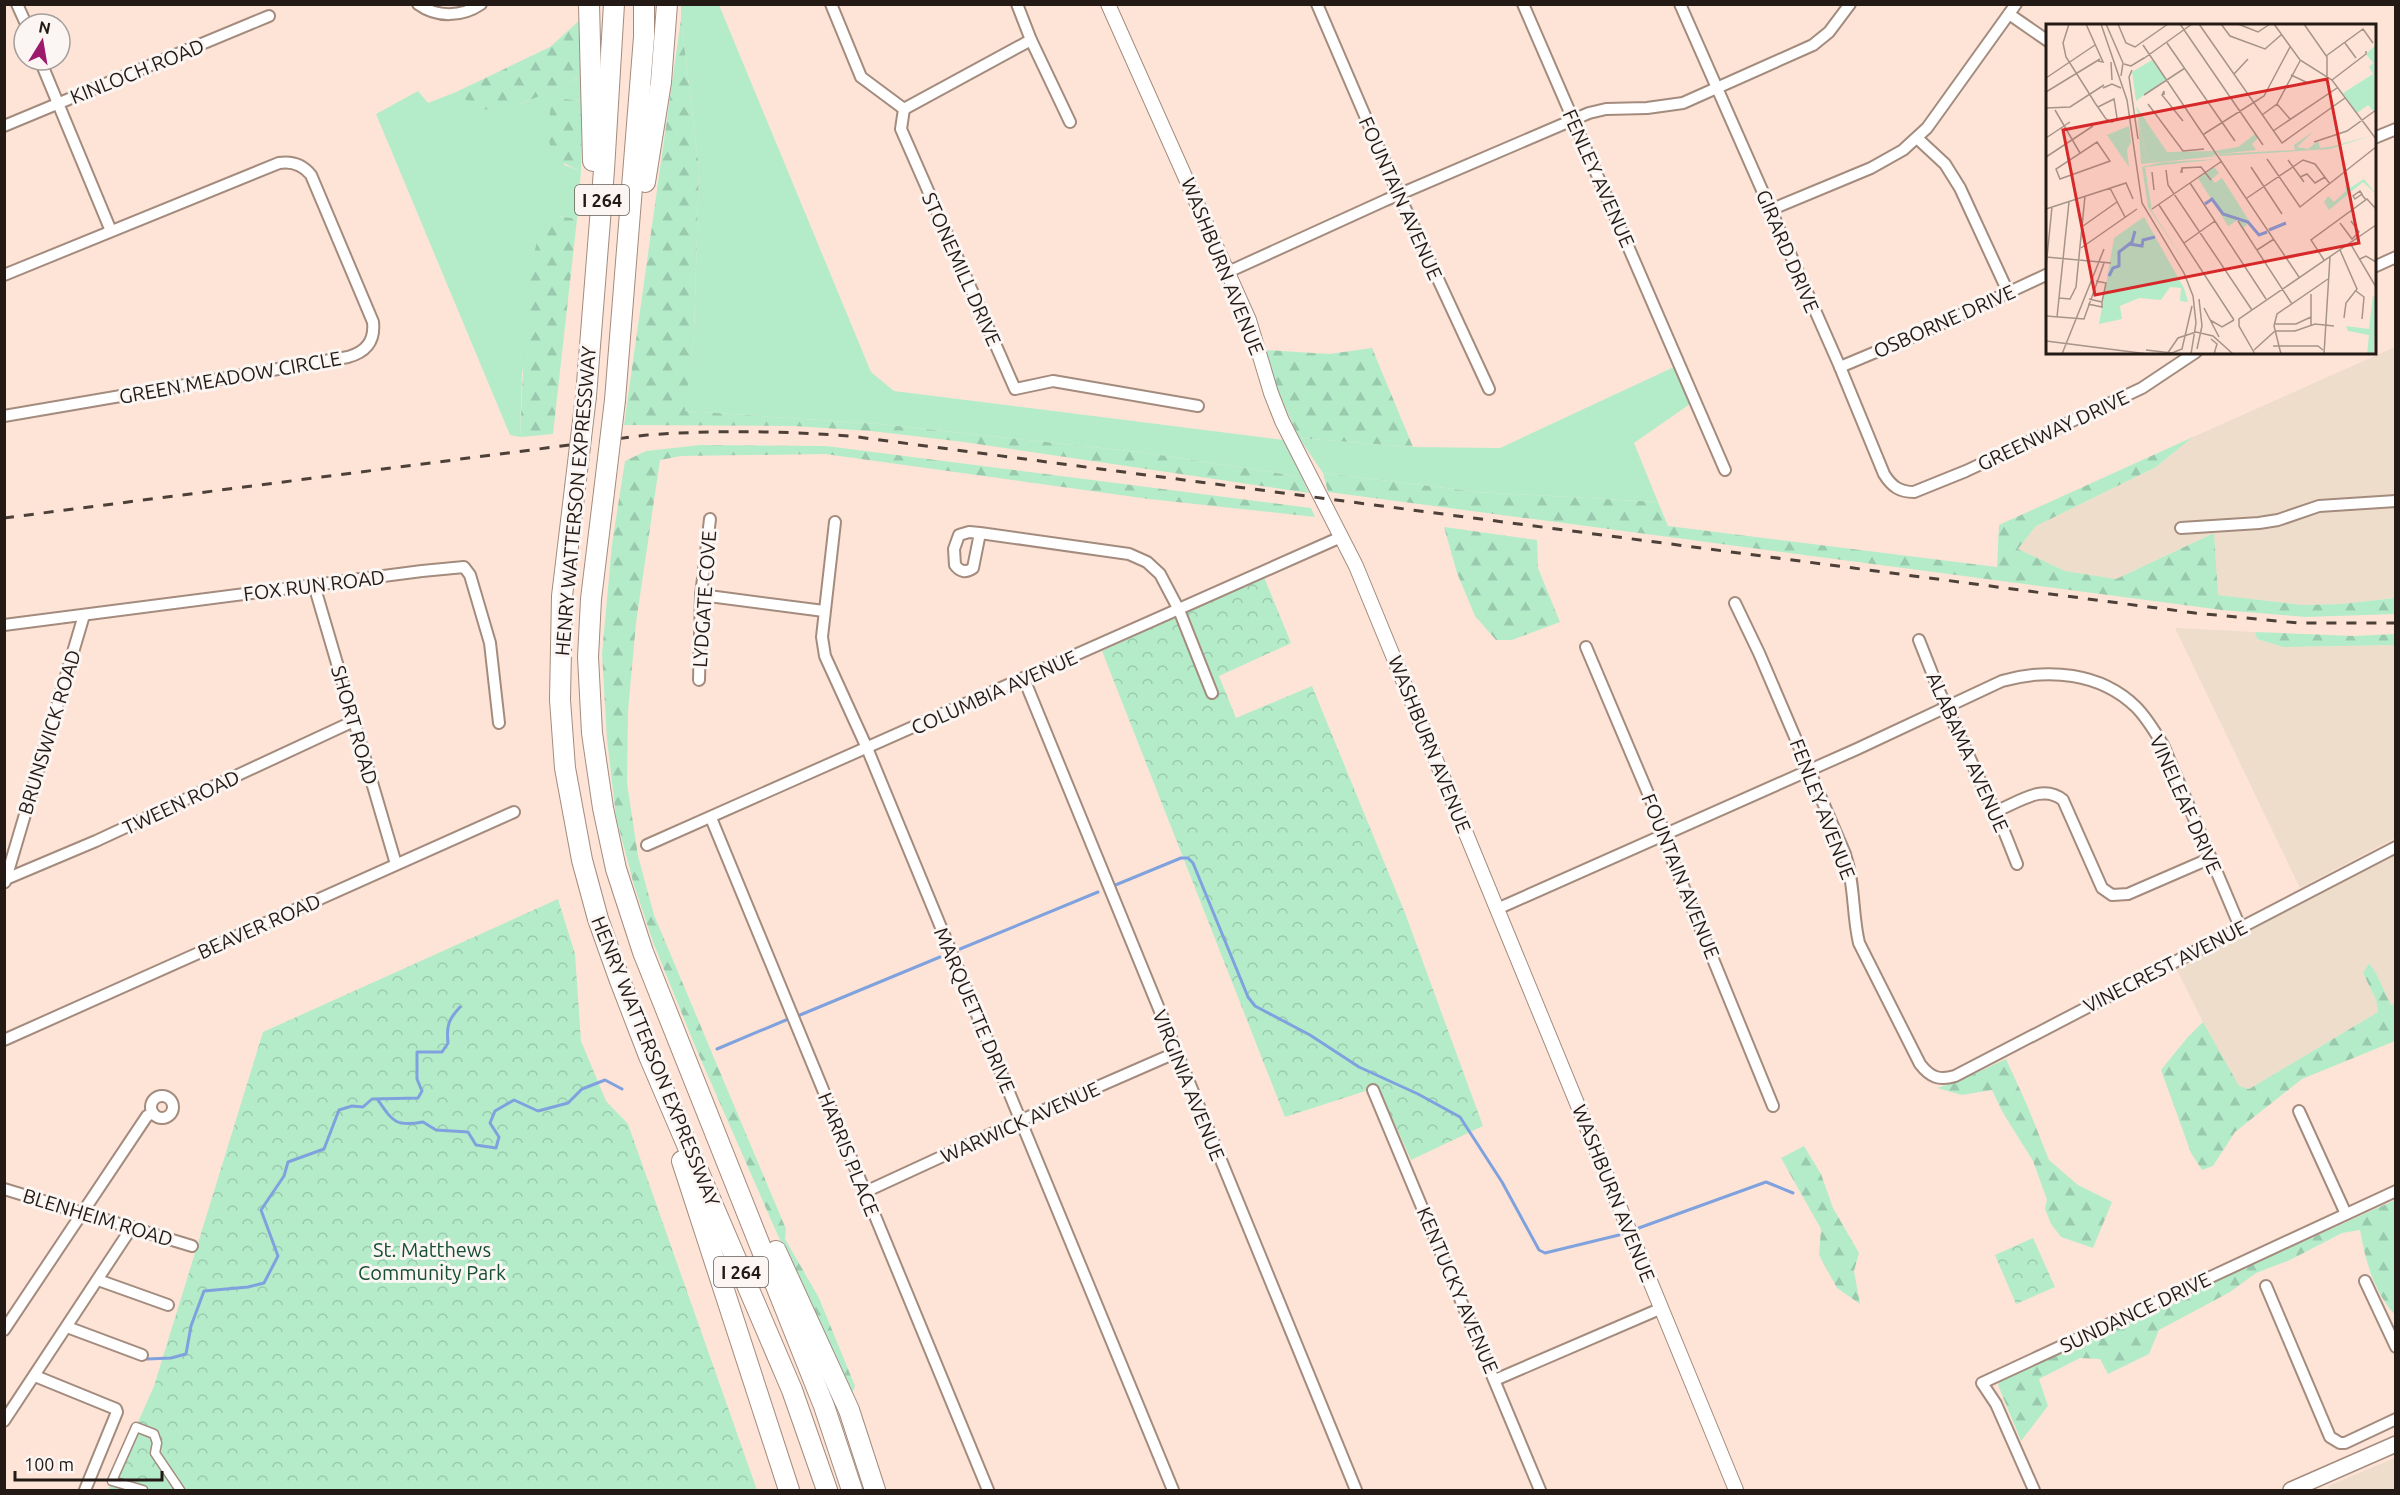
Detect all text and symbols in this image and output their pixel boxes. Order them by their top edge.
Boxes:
north arrow [12,12,72,72]
text: N [37,17,52,37]
inset map [2046,24,2376,354]
street label: KINLOCH ROAD [67,34,207,108]
street label: FENLEY AVENUE [1558,105,1640,251]
street label: FOUNTAIN AVENUE [1355,113,1447,283]
street label: WASHBURN AVENUE [1177,174,1269,358]
road number: I 264 [575,185,629,215]
street label: GIRARD DRIVE [1752,186,1824,316]
street label: STONEMILL DRIVE [918,189,1006,349]
street label: OSBORNE DRIVE [1870,279,2018,363]
street label: HENRY WATTERSON EXPRESSWAY [550,345,600,657]
street label: GREEN MEADOW CIRCLE [117,346,343,408]
street label: GREENWAY DRIVE [1974,385,2132,475]
street label: LYDGATE COVE [688,530,720,668]
street label: FOX RUN ROAD [242,565,386,605]
street label: COLUMBIA AVENUE [908,645,1080,739]
street label: BRUNSWICK ROAD [13,647,85,817]
street label: WASHBURN AVENUE [1384,652,1476,836]
street label: SHORT ROAD [327,663,383,787]
street label: ALABAMA AVENUE [1922,669,2014,835]
street label: VINELEAF DRIVE [2145,731,2227,877]
street label: FENLEY AVENUE [1786,735,1860,883]
street label: TWEEN ROAD [119,765,243,839]
street label: FOUNTAIN AVENUE [1637,790,1725,962]
street label: BEAVER ROAD [194,889,324,963]
street label: HENRY WATTERSON EXPRESSWAY [587,913,725,1210]
street label: VINECREST AVENUE [2080,915,2250,1017]
street label: MARQUETTE DRIVE [930,924,1020,1096]
street label: VIRGINIA AVENUE [1148,1006,1230,1164]
street label: WARWICK AVENUE [937,1077,1103,1167]
street label: HARRIS PLACE [814,1089,884,1219]
street label: WASHBURN AVENUE [1568,1101,1660,1285]
street label: BLENHEIM ROAD [20,1183,176,1251]
street label: KENTUCKY AVENUE [1413,1203,1503,1377]
park label: St. Matthews Community Park [358,1238,506,1284]
road number: I 264 [714,1257,768,1287]
street label: SUNDANCE DRIVE [2056,1267,2214,1357]
scale bar [15,1444,162,1482]
text: 100 m [24,1454,74,1474]

